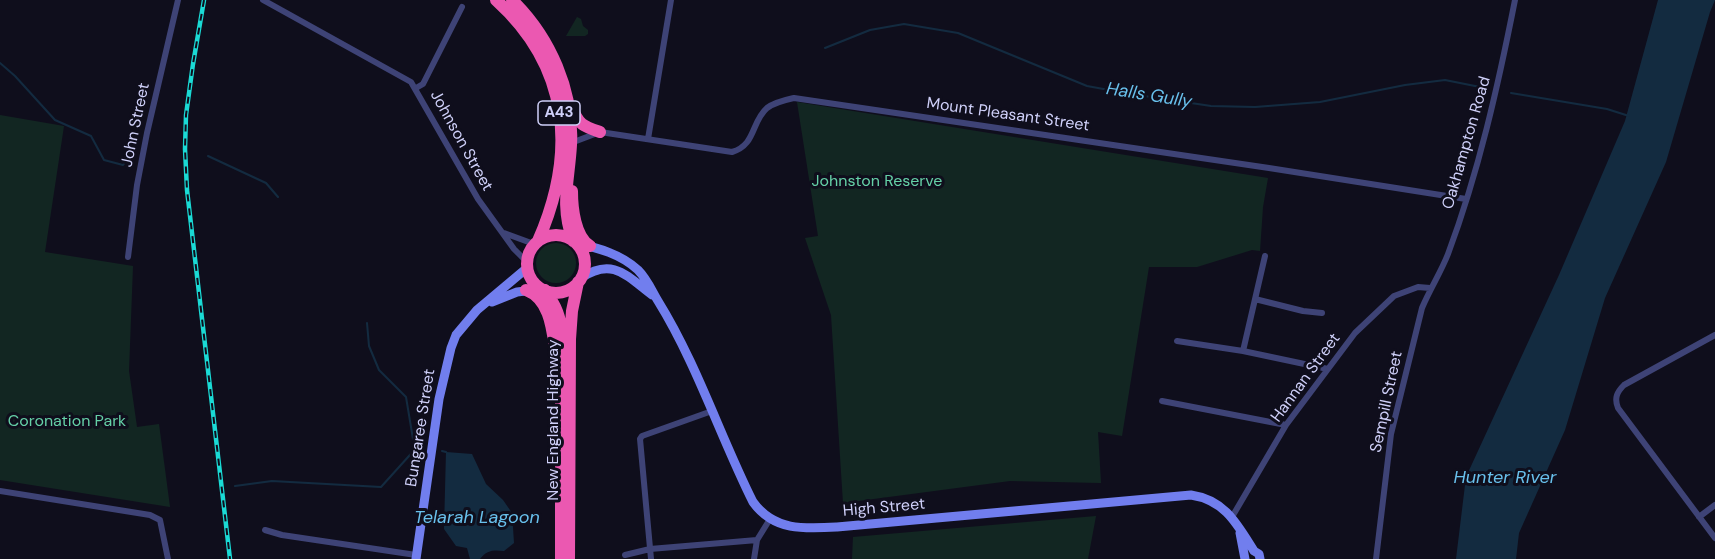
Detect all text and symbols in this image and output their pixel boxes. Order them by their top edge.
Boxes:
street label: Oakhampton Road [1439,74,1495,212]
water label: Halls Gully [1105,79,1193,113]
street label: John Street [118,81,154,169]
street label: Johnson Street [425,87,497,195]
street label: Mount Pleasant Street [925,94,1091,136]
road number: A43 [538,101,580,125]
park label: Johnston Reserve [812,172,942,192]
street label: Hannan Street [1267,330,1345,426]
street label: New England Highway [544,339,564,501]
street label: Sempill Street [1367,350,1407,454]
street label: Bungaree Street [402,368,440,488]
park label: Coronation Park [8,412,126,432]
water label: Hunter River [1453,467,1557,489]
street label: High Street [842,495,926,521]
water label: Telarah Lagoon [414,507,540,529]

